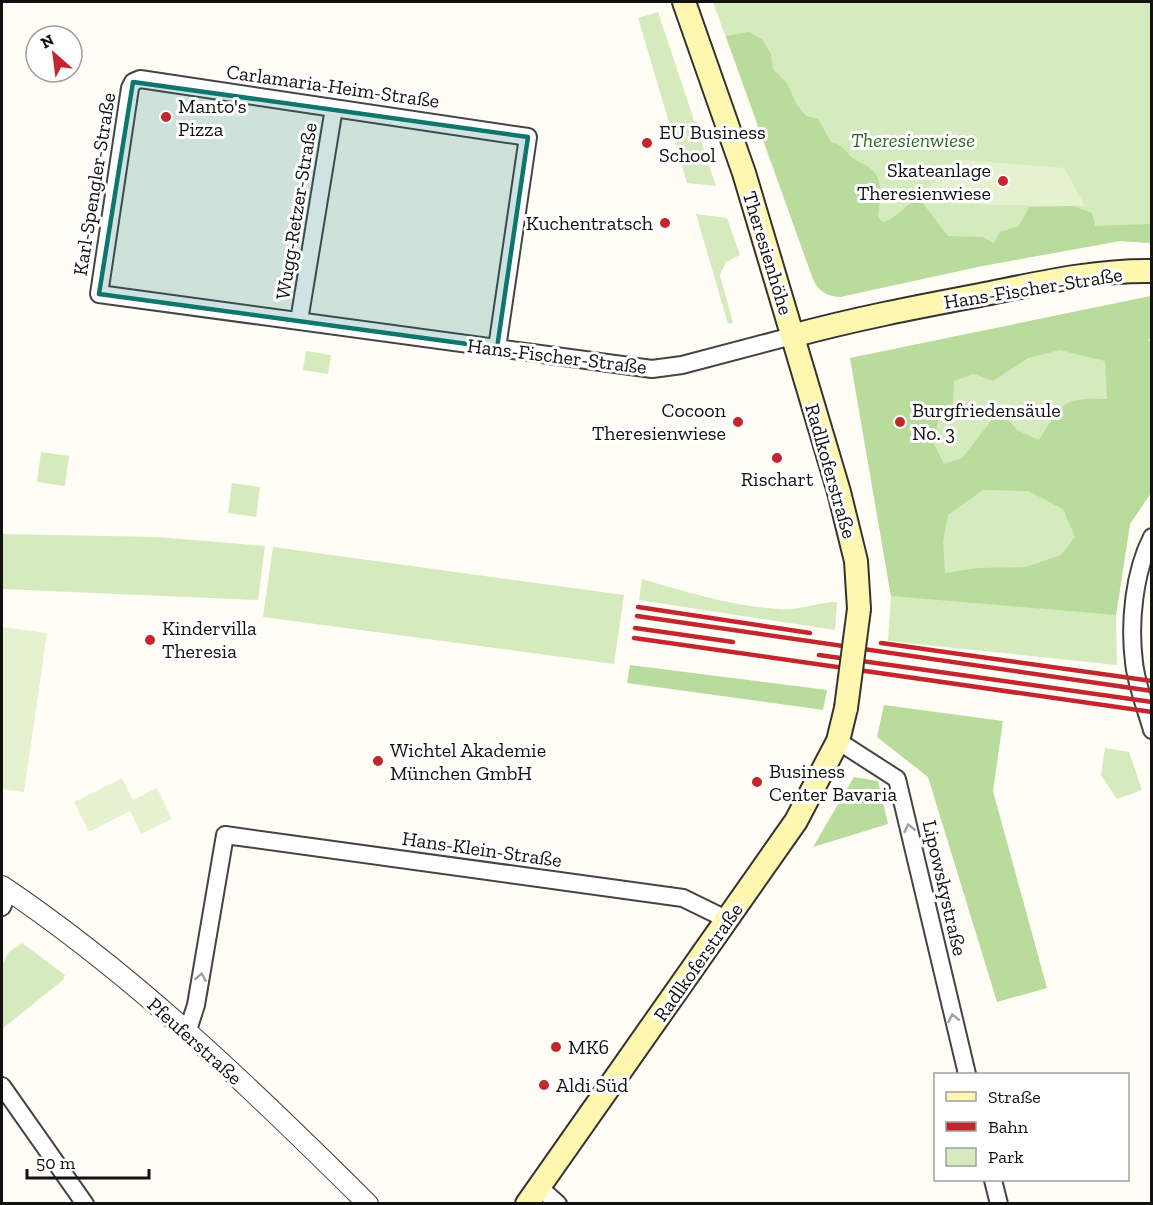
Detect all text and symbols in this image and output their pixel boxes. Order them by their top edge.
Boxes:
north arrow [24,24,84,84]
text: N [37,30,57,52]
street label: Carlamaria-Heim-Straße [225,59,441,113]
street label: Karl-Spengler-Straße [68,91,120,277]
place label: Manto's Pizza [178,94,247,141]
marker: Manto's Pizza [159,110,173,124]
place label: EU Business School [659,120,766,167]
street label: Wugg-Retzer-Straße [270,121,322,301]
park label: Theresienwiese [851,128,975,152]
marker: EU Business School [640,136,654,150]
place label: Skateanlage Theresienwiese [857,158,991,205]
marker: Skateanlage Theresienwiese [996,174,1010,188]
street label: Theresienhöhe [738,188,798,318]
place label: Kuchentratsch [526,211,654,235]
marker: Kuchentratsch [658,216,672,230]
street label: Hans-Fischer-Straße [942,262,1124,314]
street label: Hans-Fischer-Straße [466,333,648,379]
place label: Cocoon Theresienwiese [592,398,727,445]
place label: Burgfriedensäule No. 3 [912,398,1061,445]
street label: Radlkoferstraße [800,401,862,541]
marker: Cocoon Theresienwiese [731,415,745,429]
marker: Burgfriedensäule No. 3 [893,415,907,429]
marker: Rischart [770,451,784,465]
place label: Rischart [741,467,814,491]
place label: Kindervilla Theresia [162,616,257,663]
marker: Kindervilla Theresia [143,633,157,647]
place label: Wichtel Akademie München GmbH [390,738,546,785]
marker: Wichtel Akademie München GmbH [371,754,385,768]
place label: Business Center Bavaria [769,759,897,806]
marker: Business Center Bavaria [750,775,764,789]
street label: Lipowskystraße [918,818,972,958]
one-way arrow [903,823,916,833]
street label: Hans-Klein-Straße [401,826,563,872]
street label: Radlkoferstraße [648,898,748,1026]
one-way arrow [194,972,206,981]
street label: Pfeuferstraße [143,992,247,1090]
one-way arrow [948,1013,961,1023]
place label: MK6 [568,1035,609,1059]
marker: MK6 [549,1040,563,1054]
place label: Aldi Süd [556,1073,628,1097]
legend [934,1073,1129,1181]
marker: Aldi Süd [537,1078,551,1092]
text: Straße [988,1086,1041,1108]
text: Bahn [988,1116,1029,1138]
scale bar [27,1142,148,1180]
text: Park [988,1146,1024,1168]
text: 50 m [36,1152,76,1174]

